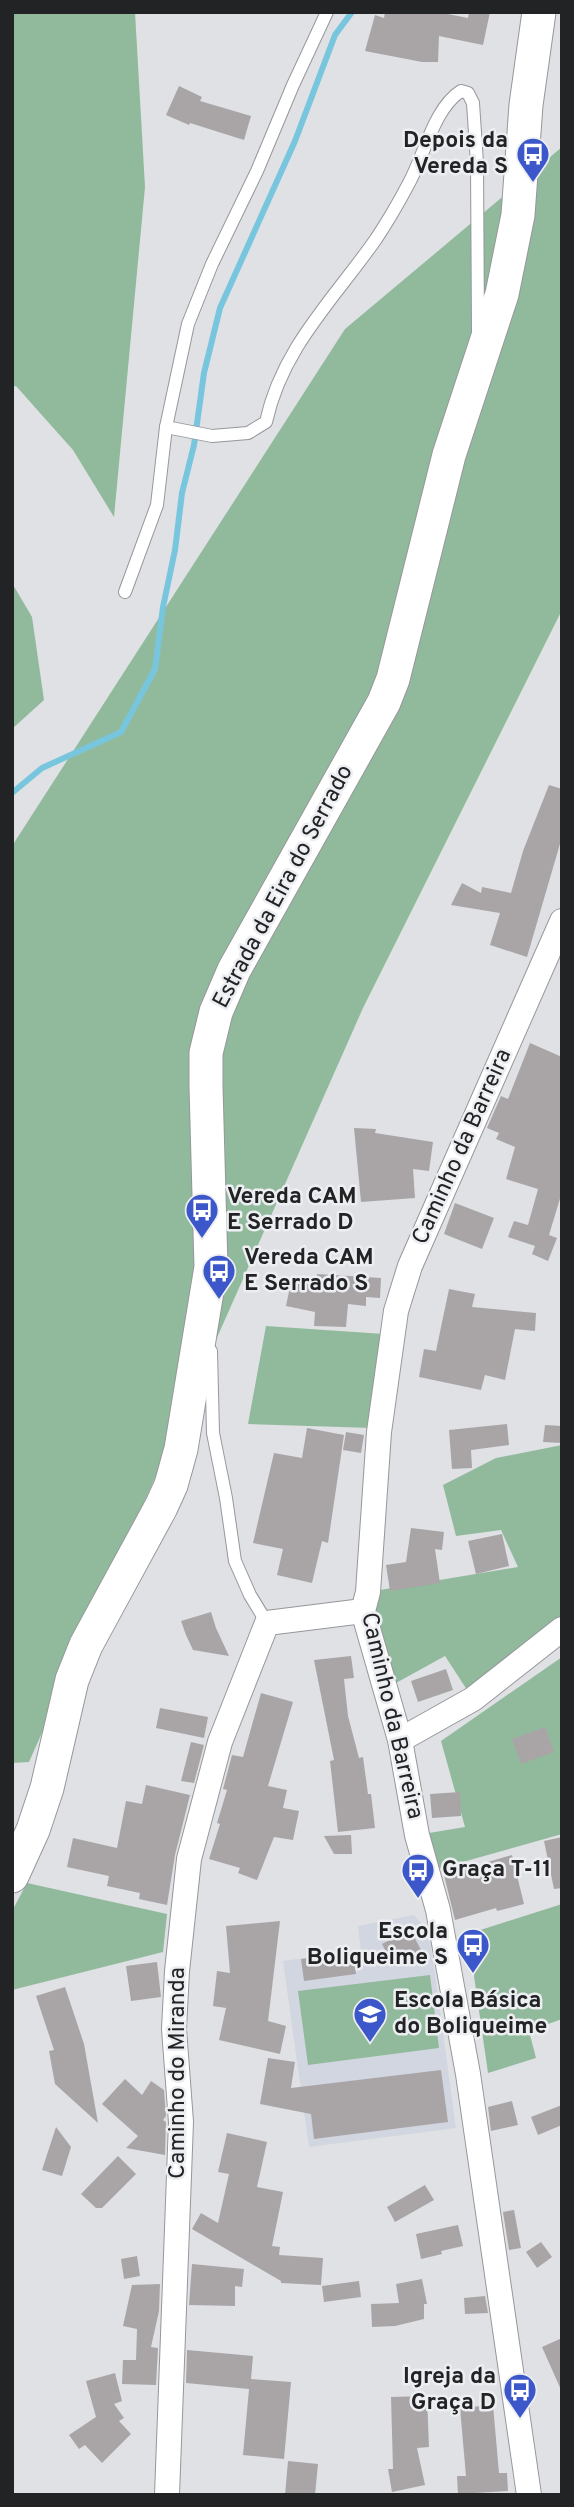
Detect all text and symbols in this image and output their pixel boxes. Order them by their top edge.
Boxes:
place label: Depois da Vereda S [403,127,508,182]
bus stop icon: Depois da Vereda S [514,135,552,184]
street label: Estrada da Eira do Serrado [207,760,361,1014]
street label: Caminho da Barreira [407,1045,519,1249]
place label: Vereda CAM E Serrado D [227,1183,357,1238]
bus stop icon: Vereda CAM E Serrado D [183,1191,221,1240]
place label: Vereda CAM E Serrado S [244,1244,374,1299]
bus stop icon: Vereda CAM E Serrado S [200,1252,238,1301]
street label: Caminho da Barreira [353,1610,429,1822]
bus stop icon: Graça T-11 [399,1851,437,1900]
place label: Graça T-11 [442,1856,551,1885]
place label: Escola Boliqueime S [307,1918,448,1973]
bus stop icon: Escola Boliqueime S [454,1926,492,1975]
street label: Caminho do Miranda [164,1967,193,2179]
place label: Escola Básica do Boliqueime [394,1987,547,2042]
school or university icon: Escola Básica do Boliqueime [351,1995,389,2044]
place label: Igreja da Graça D [403,2363,496,2418]
bus stop icon: Igreja da Graça D [501,2371,539,2420]

